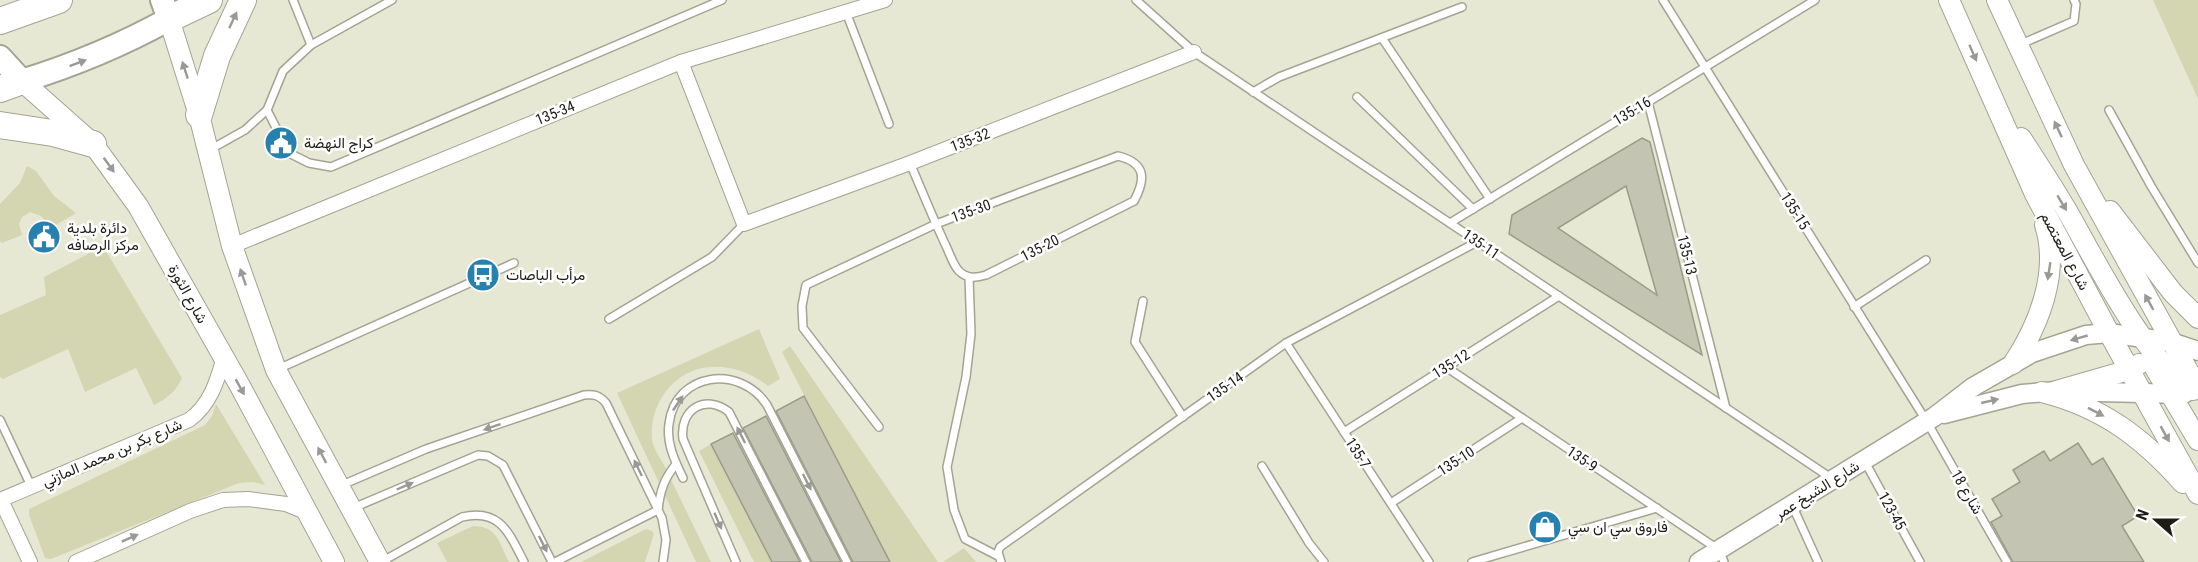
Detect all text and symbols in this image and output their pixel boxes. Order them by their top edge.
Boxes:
one-way arrow [228,12,237,29]
one-way arrow [1968,45,1978,63]
one-way arrow [69,58,87,68]
one-way arrow [180,60,189,78]
street label: 135-16 [1610,93,1654,129]
street label: 135-34 [533,97,577,129]
one-way arrow [2053,121,2062,138]
street label: 135-32 [948,124,992,156]
public building icon: كراج النهضة [263,125,299,161]
place label: كراج النهضة [304,134,374,154]
one-way arrow [102,158,114,173]
street label: 135-15 [1777,189,1813,233]
one-way arrow [2057,195,2068,211]
street label: 135-30 [949,196,993,226]
street label: شارع المعتصم [2035,209,2093,294]
public building icon: دائرة بلدية مركز الرصافه [26,219,62,255]
place label: دائرة بلدية مركز الرصافه [67,219,139,254]
street label: 135-11 [1459,225,1503,263]
street label: 135-20 [1018,231,1062,265]
street label: 135-13 [1673,233,1701,277]
bus stop icon: مرأب الباصات [465,257,501,293]
street label: شارع الثورة [163,261,212,328]
one-way arrow [2044,262,2053,281]
place label: مرأب الباصات [506,266,585,284]
one-way arrow [238,268,248,286]
one-way arrow [2144,293,2154,310]
one-way arrow [2070,333,2088,343]
street label: 135-12 [1429,346,1473,382]
street label: 135-14 [1203,368,1247,406]
one-way arrow [235,379,246,395]
one-way arrow [672,396,684,412]
one-way arrow [1981,396,2000,406]
one-way arrow [2088,407,2105,416]
street label: شارع بكر بن محمد المازني [39,415,186,494]
one-way arrow [483,422,501,432]
one-way arrow [2160,425,2170,442]
one-way arrow [736,427,746,444]
street label: 135-7 [1341,434,1375,472]
street label: 135-10 [1434,442,1478,480]
street label: 135-9 [1563,442,1601,476]
one-way arrow [317,446,327,463]
street label: شارع الشيخ عمر [1771,457,1864,525]
one-way arrow [633,459,642,476]
street label: شارع 18 [1945,467,1987,519]
one-way arrow [801,473,811,491]
one-way arrow [396,481,414,490]
street label: 123-45 [1874,489,1910,533]
north arrow [2126,490,2186,550]
text: N [2132,507,2153,523]
shop icon: فاروق سي ان سي [1527,509,1563,545]
one-way arrow [713,512,723,530]
place label: فاروق سي ان سي [1568,518,1668,540]
one-way arrow [121,533,139,543]
one-way arrow [538,535,548,552]

